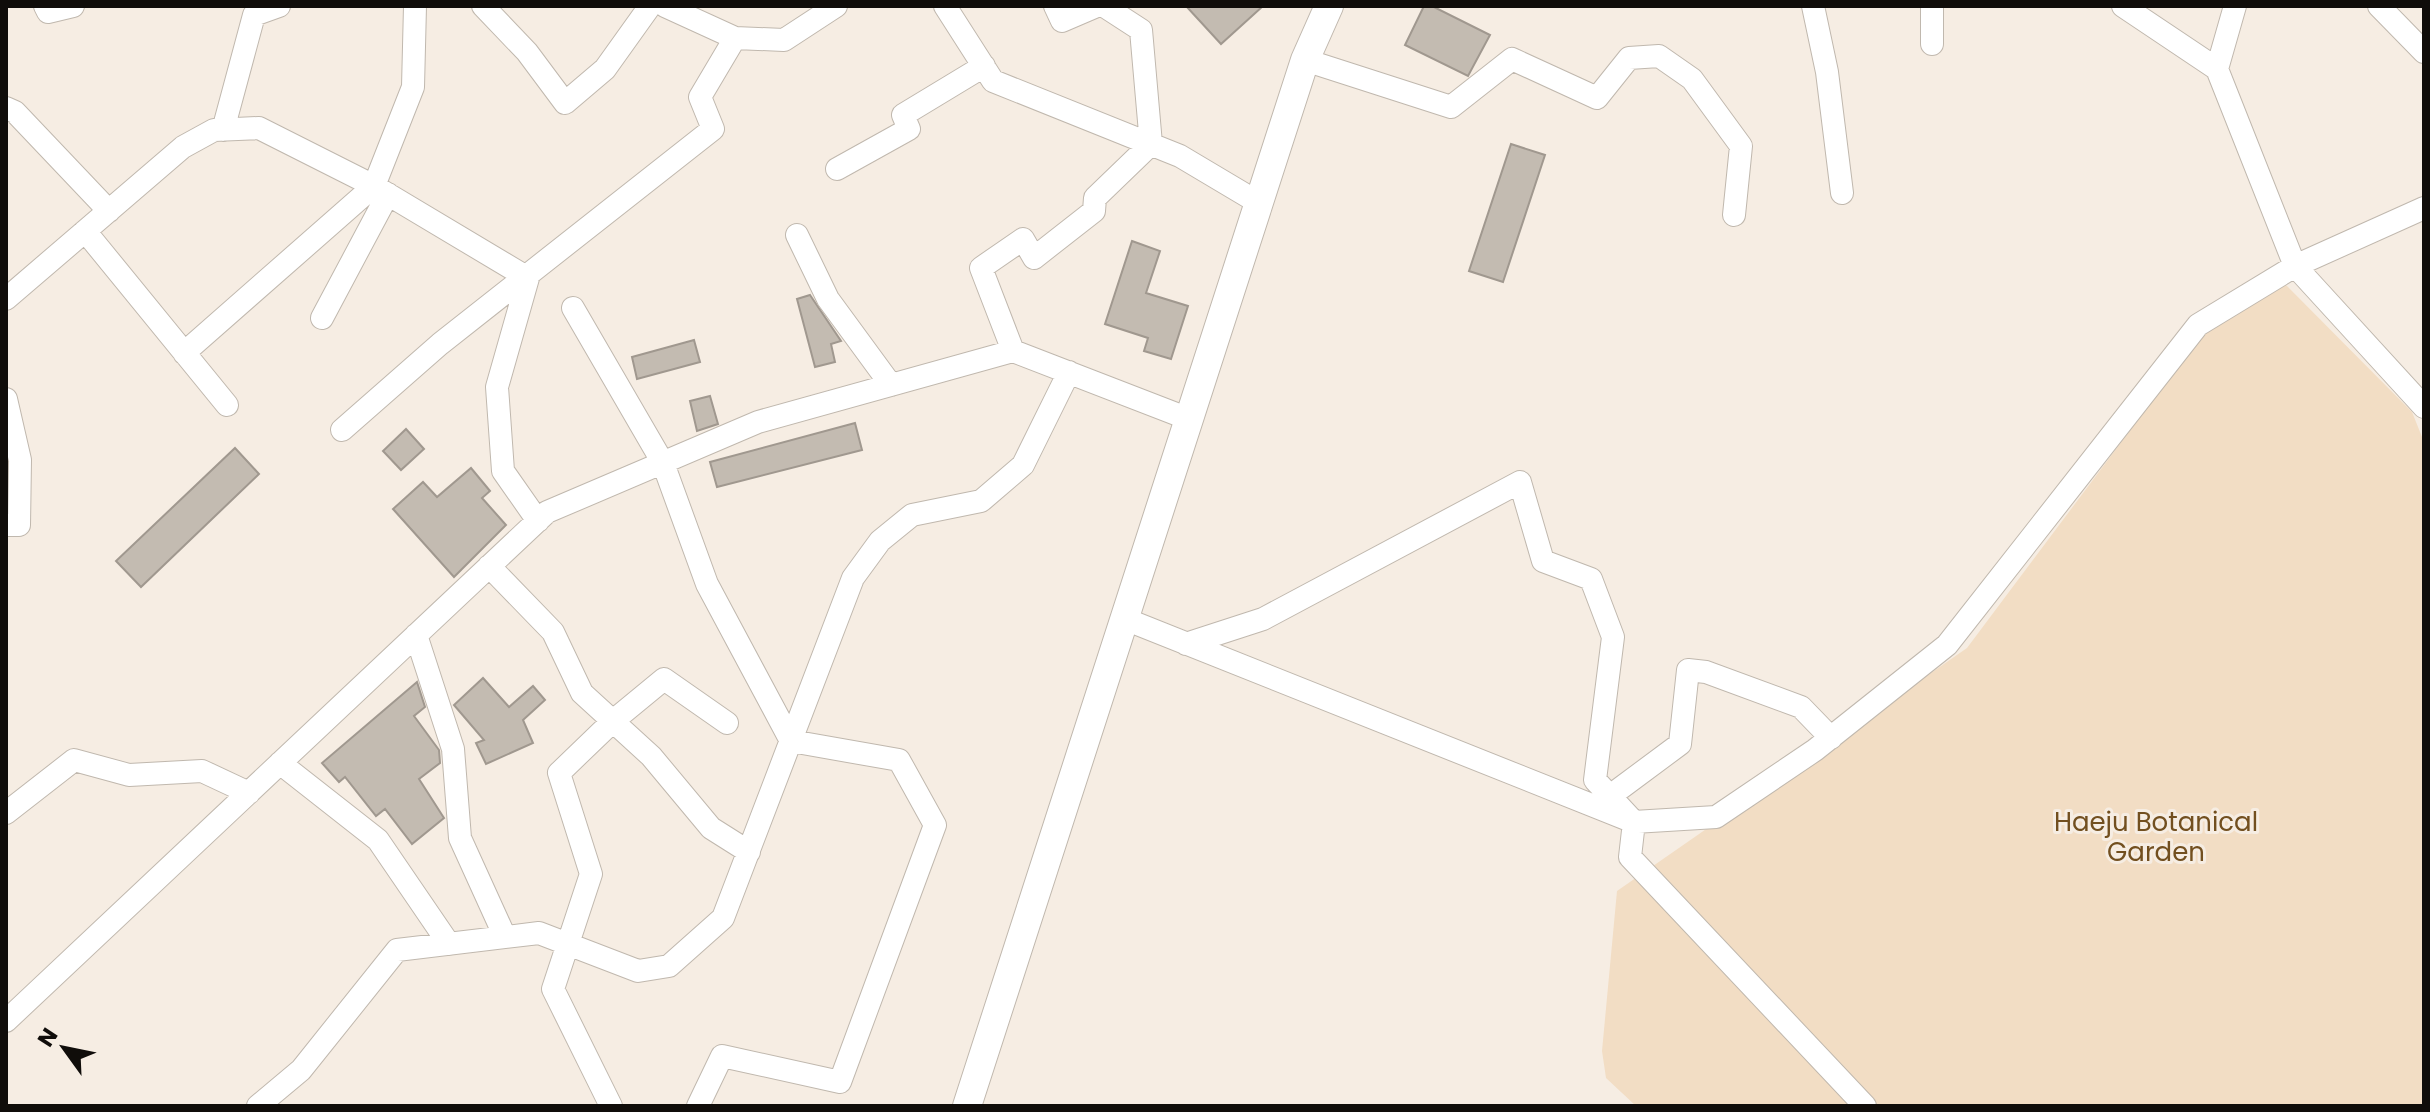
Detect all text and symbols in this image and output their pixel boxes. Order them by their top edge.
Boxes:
park label: Haeju Botanical Garden [2054,804,2258,870]
north arrow [24,1008,104,1088]
text: N [30,1022,65,1053]

